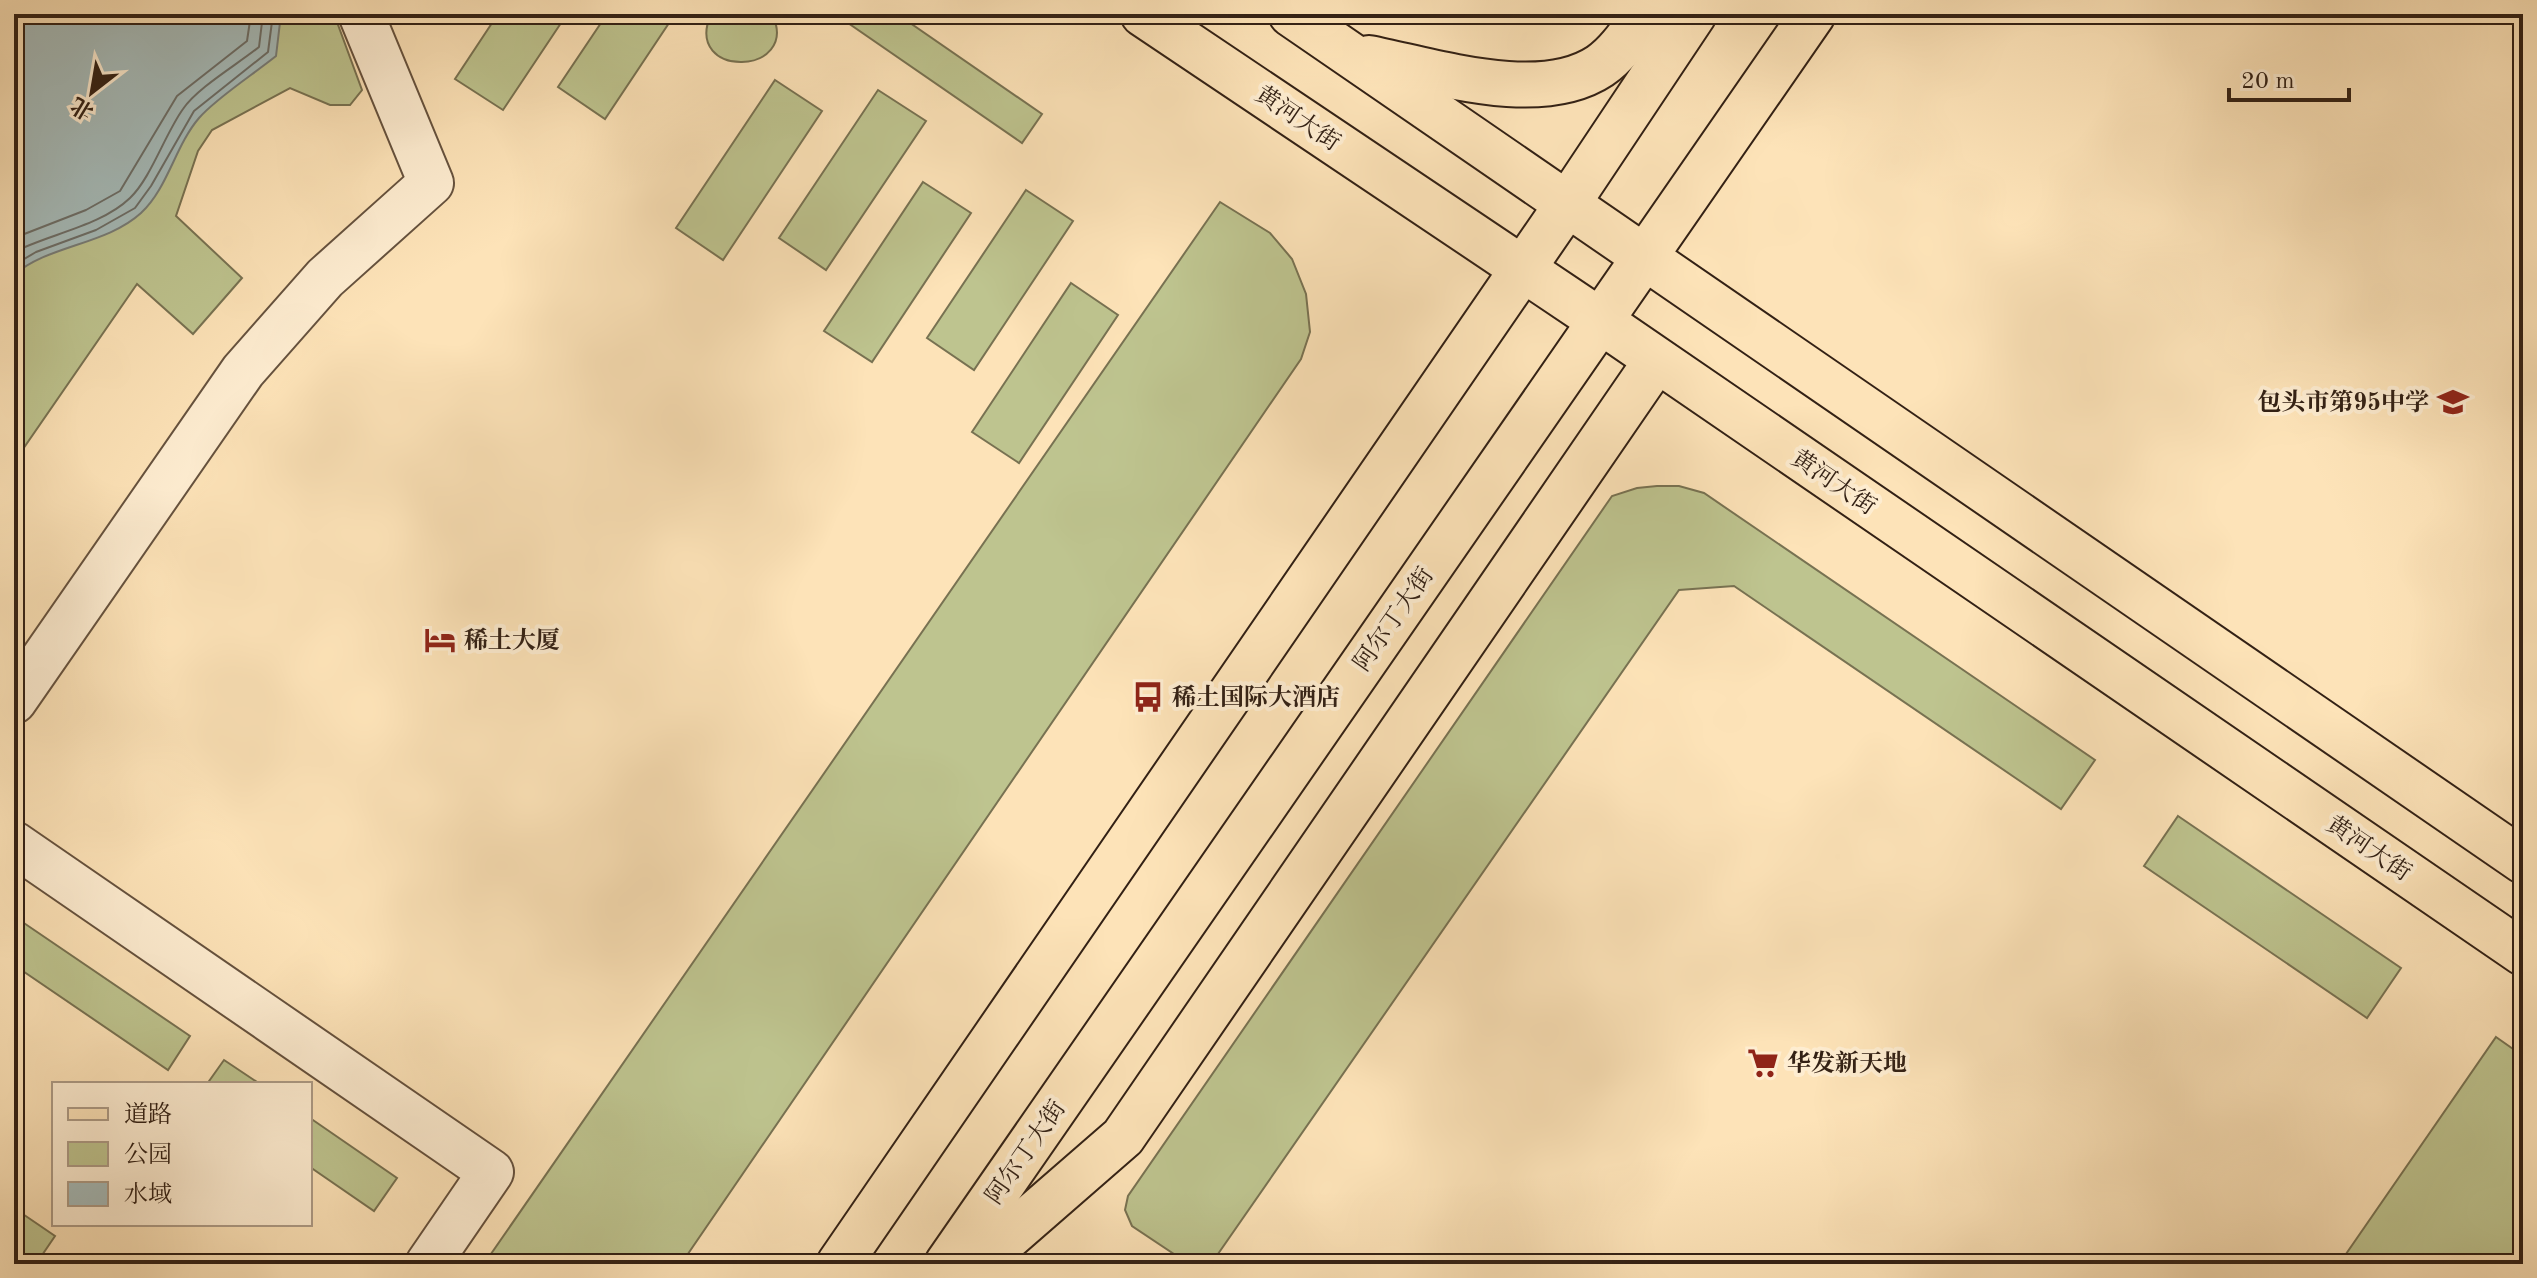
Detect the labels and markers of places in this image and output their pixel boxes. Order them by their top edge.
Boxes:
school or university icon: 包头市第95中学 [2436,385,2470,419]
place label: 包头市第95中学 [2257,389,2429,416]
hotel icon: 稀土大厦 [423,623,457,657]
place label: 稀土大厦 [464,627,560,654]
bus stop icon: 稀土国际大酒店 [1131,680,1165,714]
place label: 稀土国际大酒店 [1172,684,1340,711]
supermarket icon: 华发新天地 [1746,1046,1780,1080]
place label: 华发新天地 [1787,1050,1907,1077]

